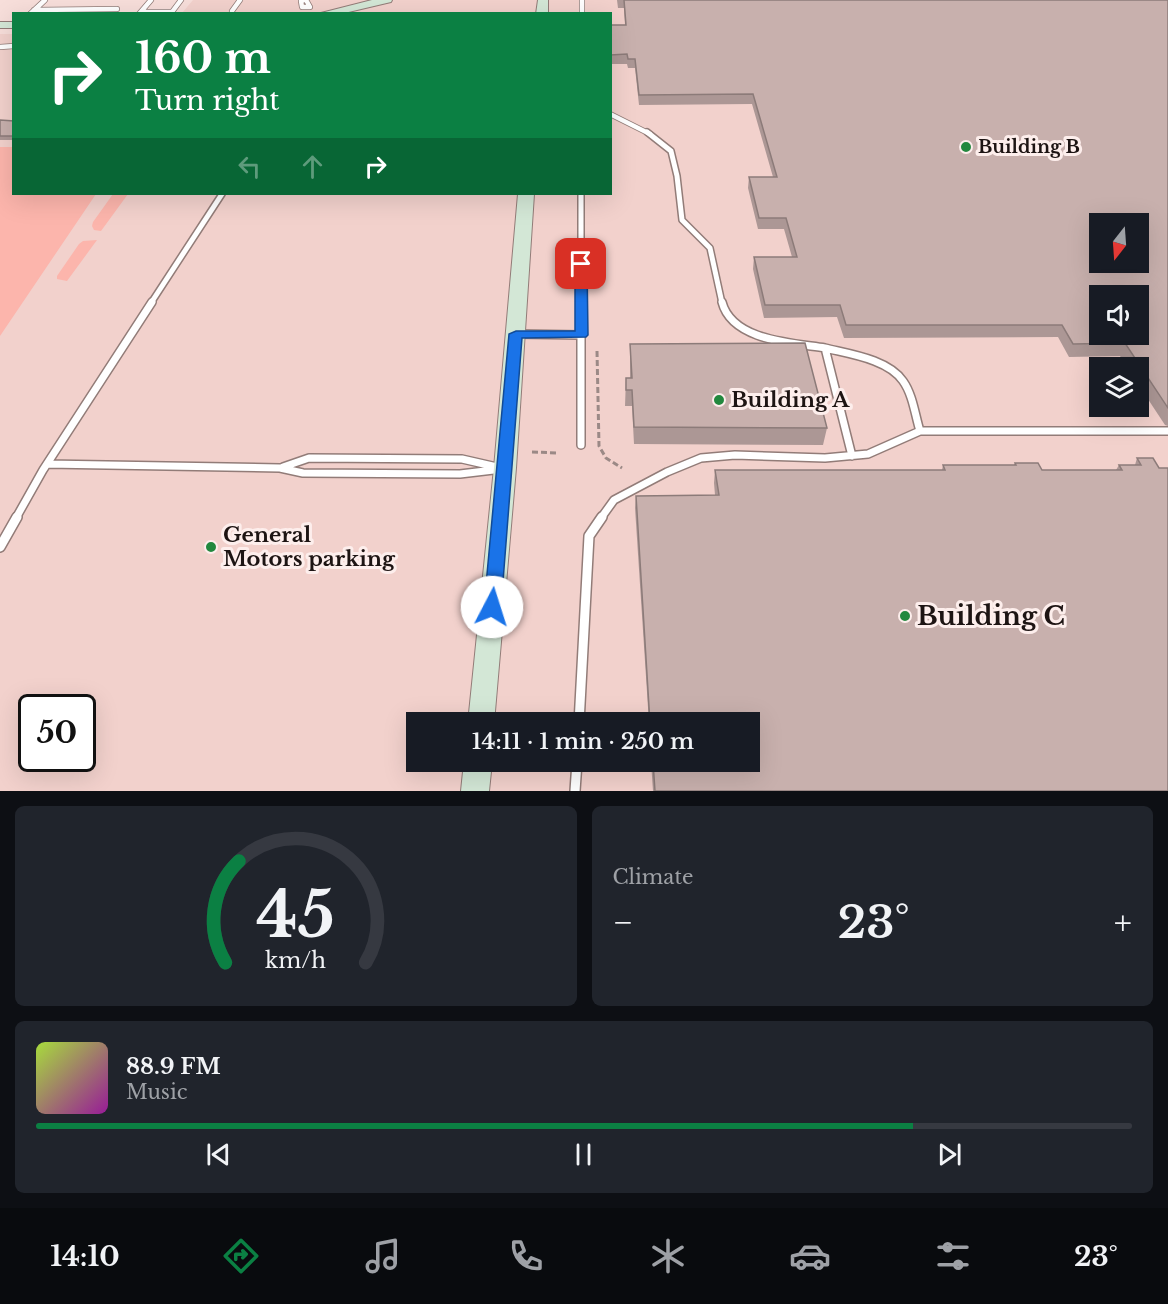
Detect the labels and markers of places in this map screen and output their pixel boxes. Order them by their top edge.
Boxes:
place label: Building B [978,136,1080,158]
marker: Building B [959,140,973,154]
pin [555,238,606,289]
place label: Building A [731,387,850,413]
marker: Building A [712,393,726,407]
place label: General Motors parking [223,522,396,572]
marker: General Motors parking [204,540,218,554]
place label: Building C [917,600,1065,632]
marker: Building C [898,609,912,623]

